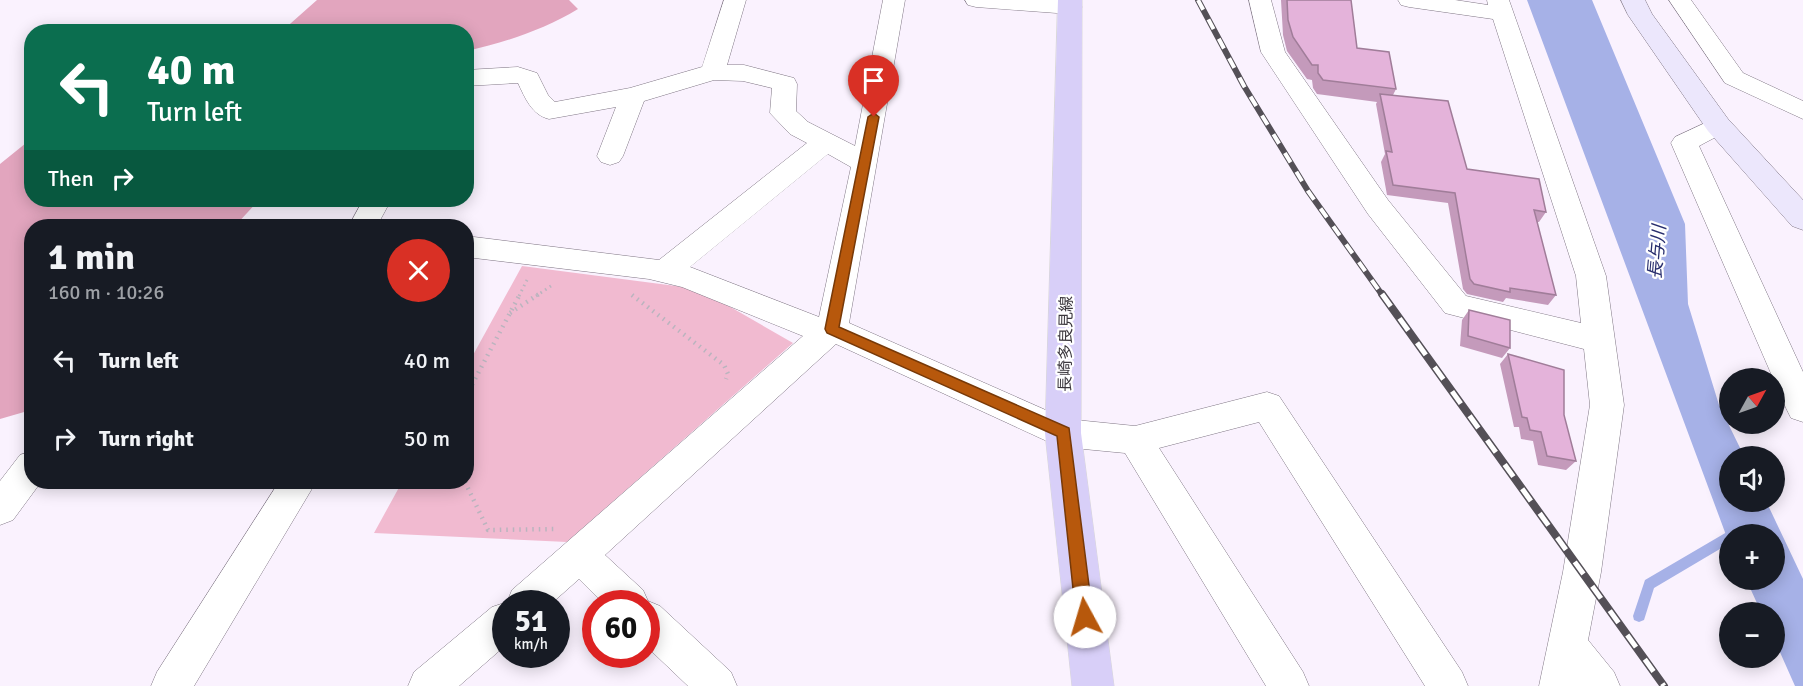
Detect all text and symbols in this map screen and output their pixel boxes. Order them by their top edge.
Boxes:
text: 40 m [147,45,236,96]
icon: left [48,48,126,126]
pin [848,55,899,117]
icon: arrive [857,64,890,97]
text: Turn left [147,96,242,129]
icon: right [106,162,139,195]
text: Then [48,165,94,192]
water label: 長与川 [1644,222,1670,280]
text: 1 min [48,235,135,280]
button: close [387,239,450,302]
text: 160 m · 10:26 [48,280,164,305]
street label: 長崎多良見線 [1055,296,1077,392]
icon: left [48,344,81,377]
text: Turn left [99,347,179,374]
text: 40 m [404,347,450,374]
north arrow [1719,368,1785,434]
map controls [1719,368,1785,668]
icon: right [48,422,81,455]
text: Turn right [99,425,194,452]
text: 50 m [404,425,450,452]
button: sound [1719,446,1785,512]
button: + [1719,524,1785,590]
position arrow [1053,585,1117,649]
speed limit sign: 60 [582,590,660,668]
button: − [1719,602,1785,668]
text: 51 [515,603,547,640]
text: km/h [514,635,548,653]

